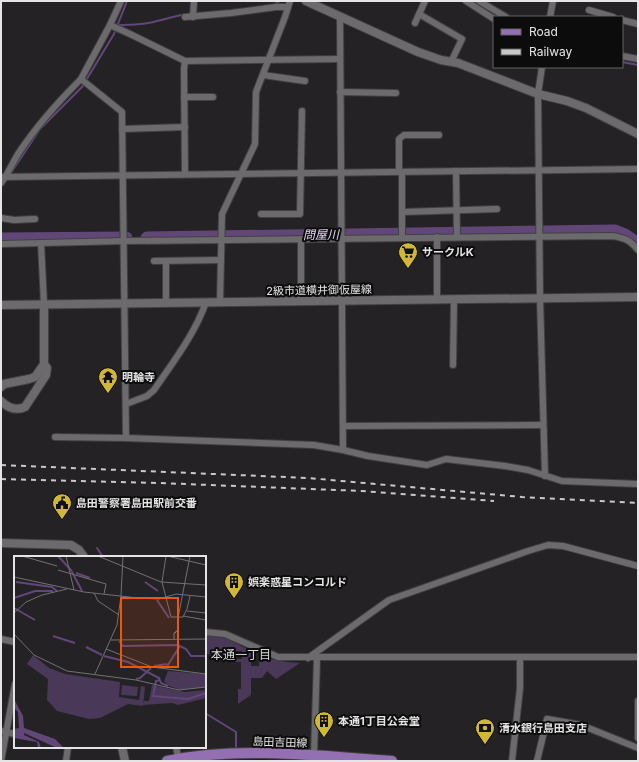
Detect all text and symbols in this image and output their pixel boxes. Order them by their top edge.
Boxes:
legend [493,16,623,68]
text: Road [529,24,558,39]
text: Railway [529,44,573,59]
water label: 問屋川 [303,227,341,242]
supermarket icon: サークルK [397,241,419,269]
place label: サークルK [422,245,474,259]
street label: 2級市道横井御仮屋線 [266,282,372,298]
temple icon: 明輪寺 [97,366,119,394]
place label: 明輪寺 [122,370,155,384]
public building icon: 島田警察署島田駅前交番 [51,492,73,520]
place label: 島田警察署島田駅前交番 [76,496,197,510]
inset map [14,556,206,748]
building icon: 娯楽惑星コンコルド [223,571,245,599]
place label: 娯楽惑星コンコルド [248,575,347,589]
district label: 本通一丁目 [211,647,271,662]
building icon: 本通1丁目公会堂 [313,710,335,738]
place label: 本通1丁目公会堂 [338,714,420,728]
bank icon: 清水銀行島田支店 [474,717,496,745]
place label: 清水銀行島田支店 [499,721,587,735]
street label: 島田吉田線 [252,734,308,750]

